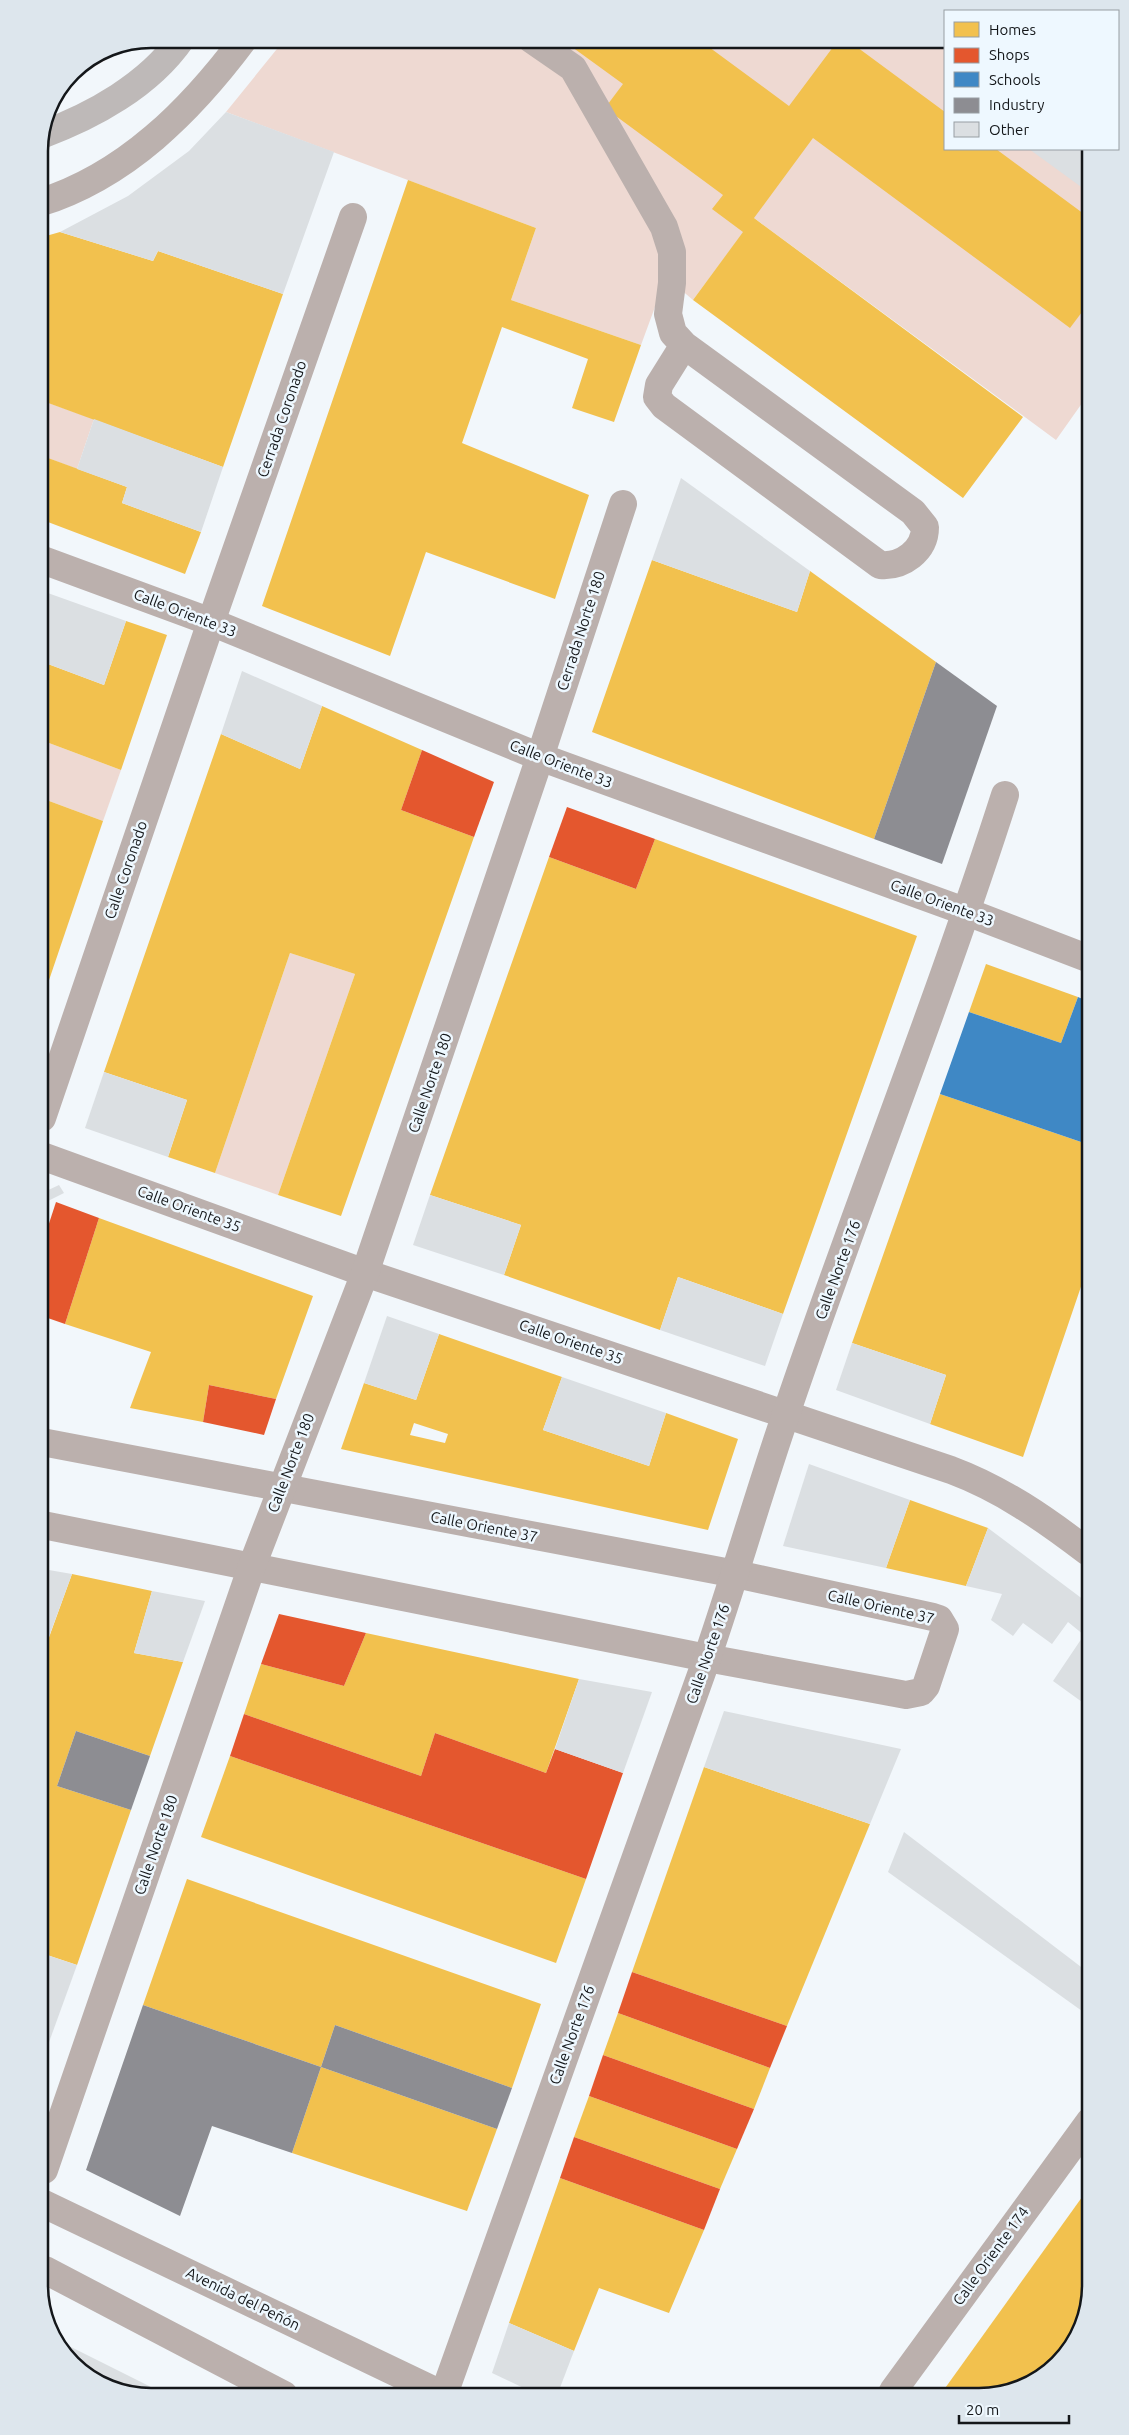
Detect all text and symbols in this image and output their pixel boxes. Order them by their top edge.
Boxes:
legend [944,10,1119,150]
text: Homes [989,21,1036,38]
text: Shops [989,46,1030,63]
text: Schools [989,71,1040,88]
text: Industry [989,96,1044,113]
text: Other [989,121,1029,138]
street label: Cerrada Coronado [254,358,310,480]
street label: Cerrada Norte 180 [553,569,608,693]
street label: Calle Oriente 33 [131,585,239,640]
street label: Calle Oriente 33 [507,736,615,791]
street label: Calle Coronado [101,819,150,921]
street label: Calle Oriente 33 [888,876,996,929]
street label: Calle Norte 180 [404,1031,455,1135]
street label: Calle Oriente 35 [135,1182,243,1235]
street label: Calle Norte 176 [812,1218,863,1322]
street label: Calle Oriente 35 [517,1316,625,1367]
street label: Calle Norte 180 [264,1411,317,1515]
street label: Calle Oriente 37 [429,1508,539,1545]
street label: Calle Oriente 37 [826,1586,936,1627]
street label: Calle Norte 176 [682,1602,733,1706]
street label: Calle Norte 180 [130,1793,181,1897]
street label: Calle Norte 176 [546,1983,597,2087]
street label: Calle Oriente 174 [949,2203,1032,2308]
street label: Avenida del Peñón [184,2264,303,2333]
scale bar [959,2392,1069,2424]
text: 20 m [966,2401,999,2418]

